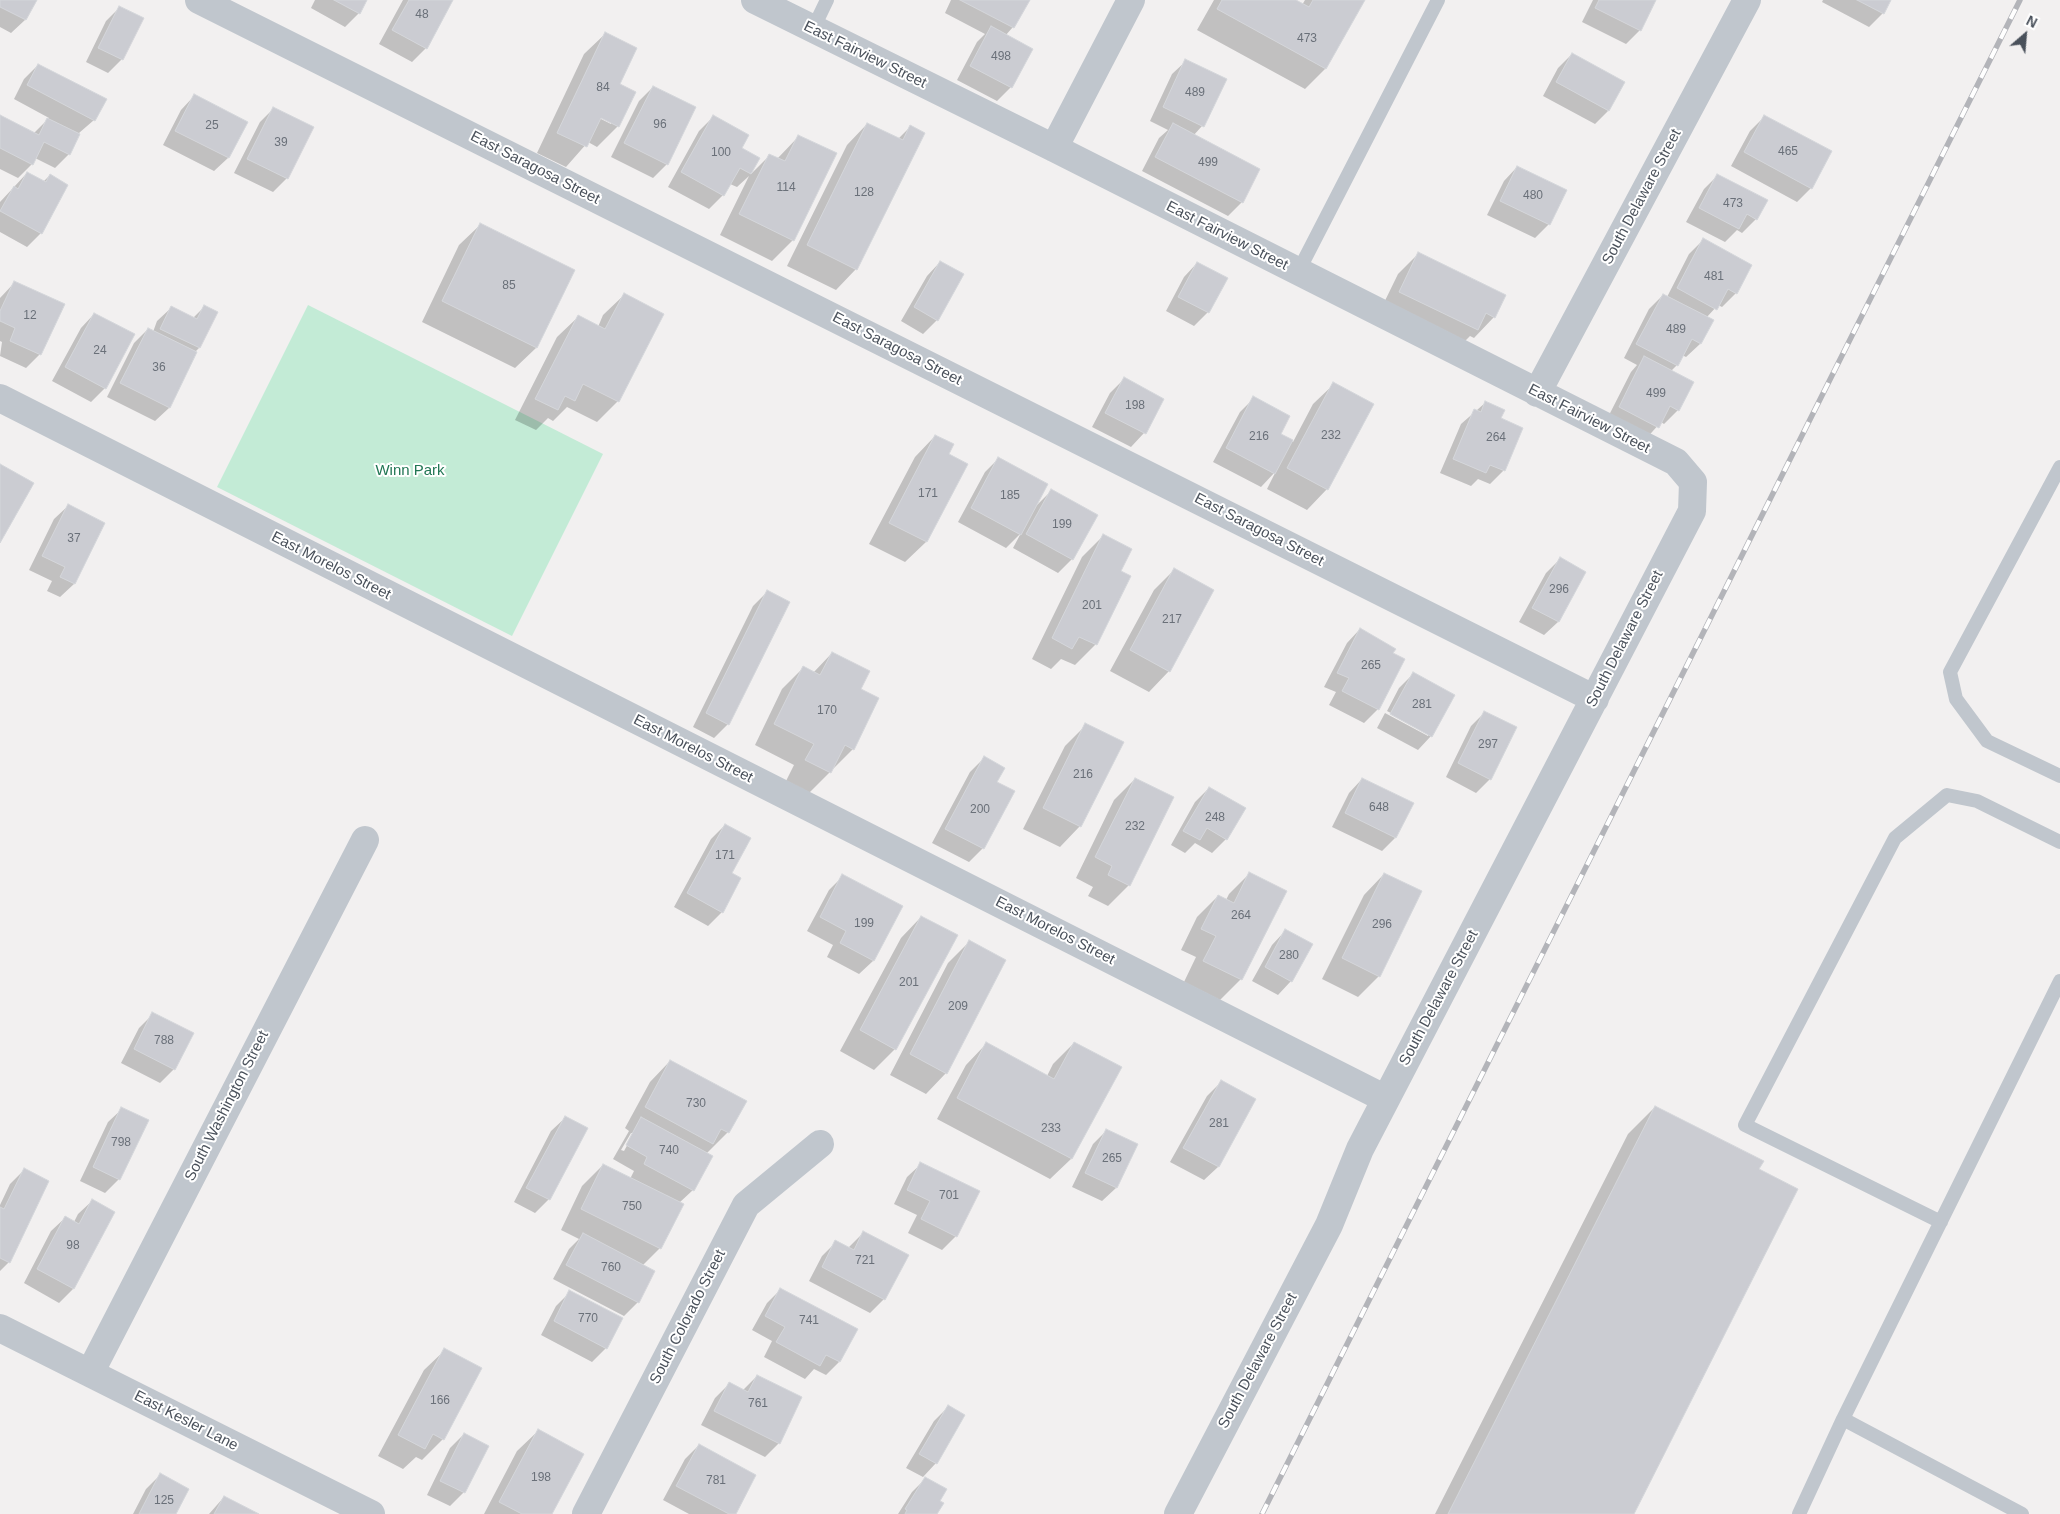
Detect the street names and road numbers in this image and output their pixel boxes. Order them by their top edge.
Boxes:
street label: East Fairview Street [801,17,929,93]
street label: South Delaware Street [1599,126,1685,268]
street label: East Saragosa Street [467,128,603,208]
street label: East Fairview Street [1163,198,1291,274]
street label: East Saragosa Street [829,309,965,389]
street label: East Fairview Street [1525,381,1653,457]
street label: East Saragosa Street [1191,490,1327,570]
street label: East Morelos Street [268,528,394,604]
street label: South Delaware Street [1583,568,1667,710]
street label: East Morelos Street [630,711,756,787]
street label: East Morelos Street [992,893,1118,969]
street label: South Delaware Street [1396,927,1482,1069]
street label: South Washington Street [181,1028,273,1184]
street label: South Colorado Street [646,1247,730,1387]
street label: South Delaware Street [1215,1290,1301,1432]
street label: East Kesler Lane [131,1387,241,1455]

